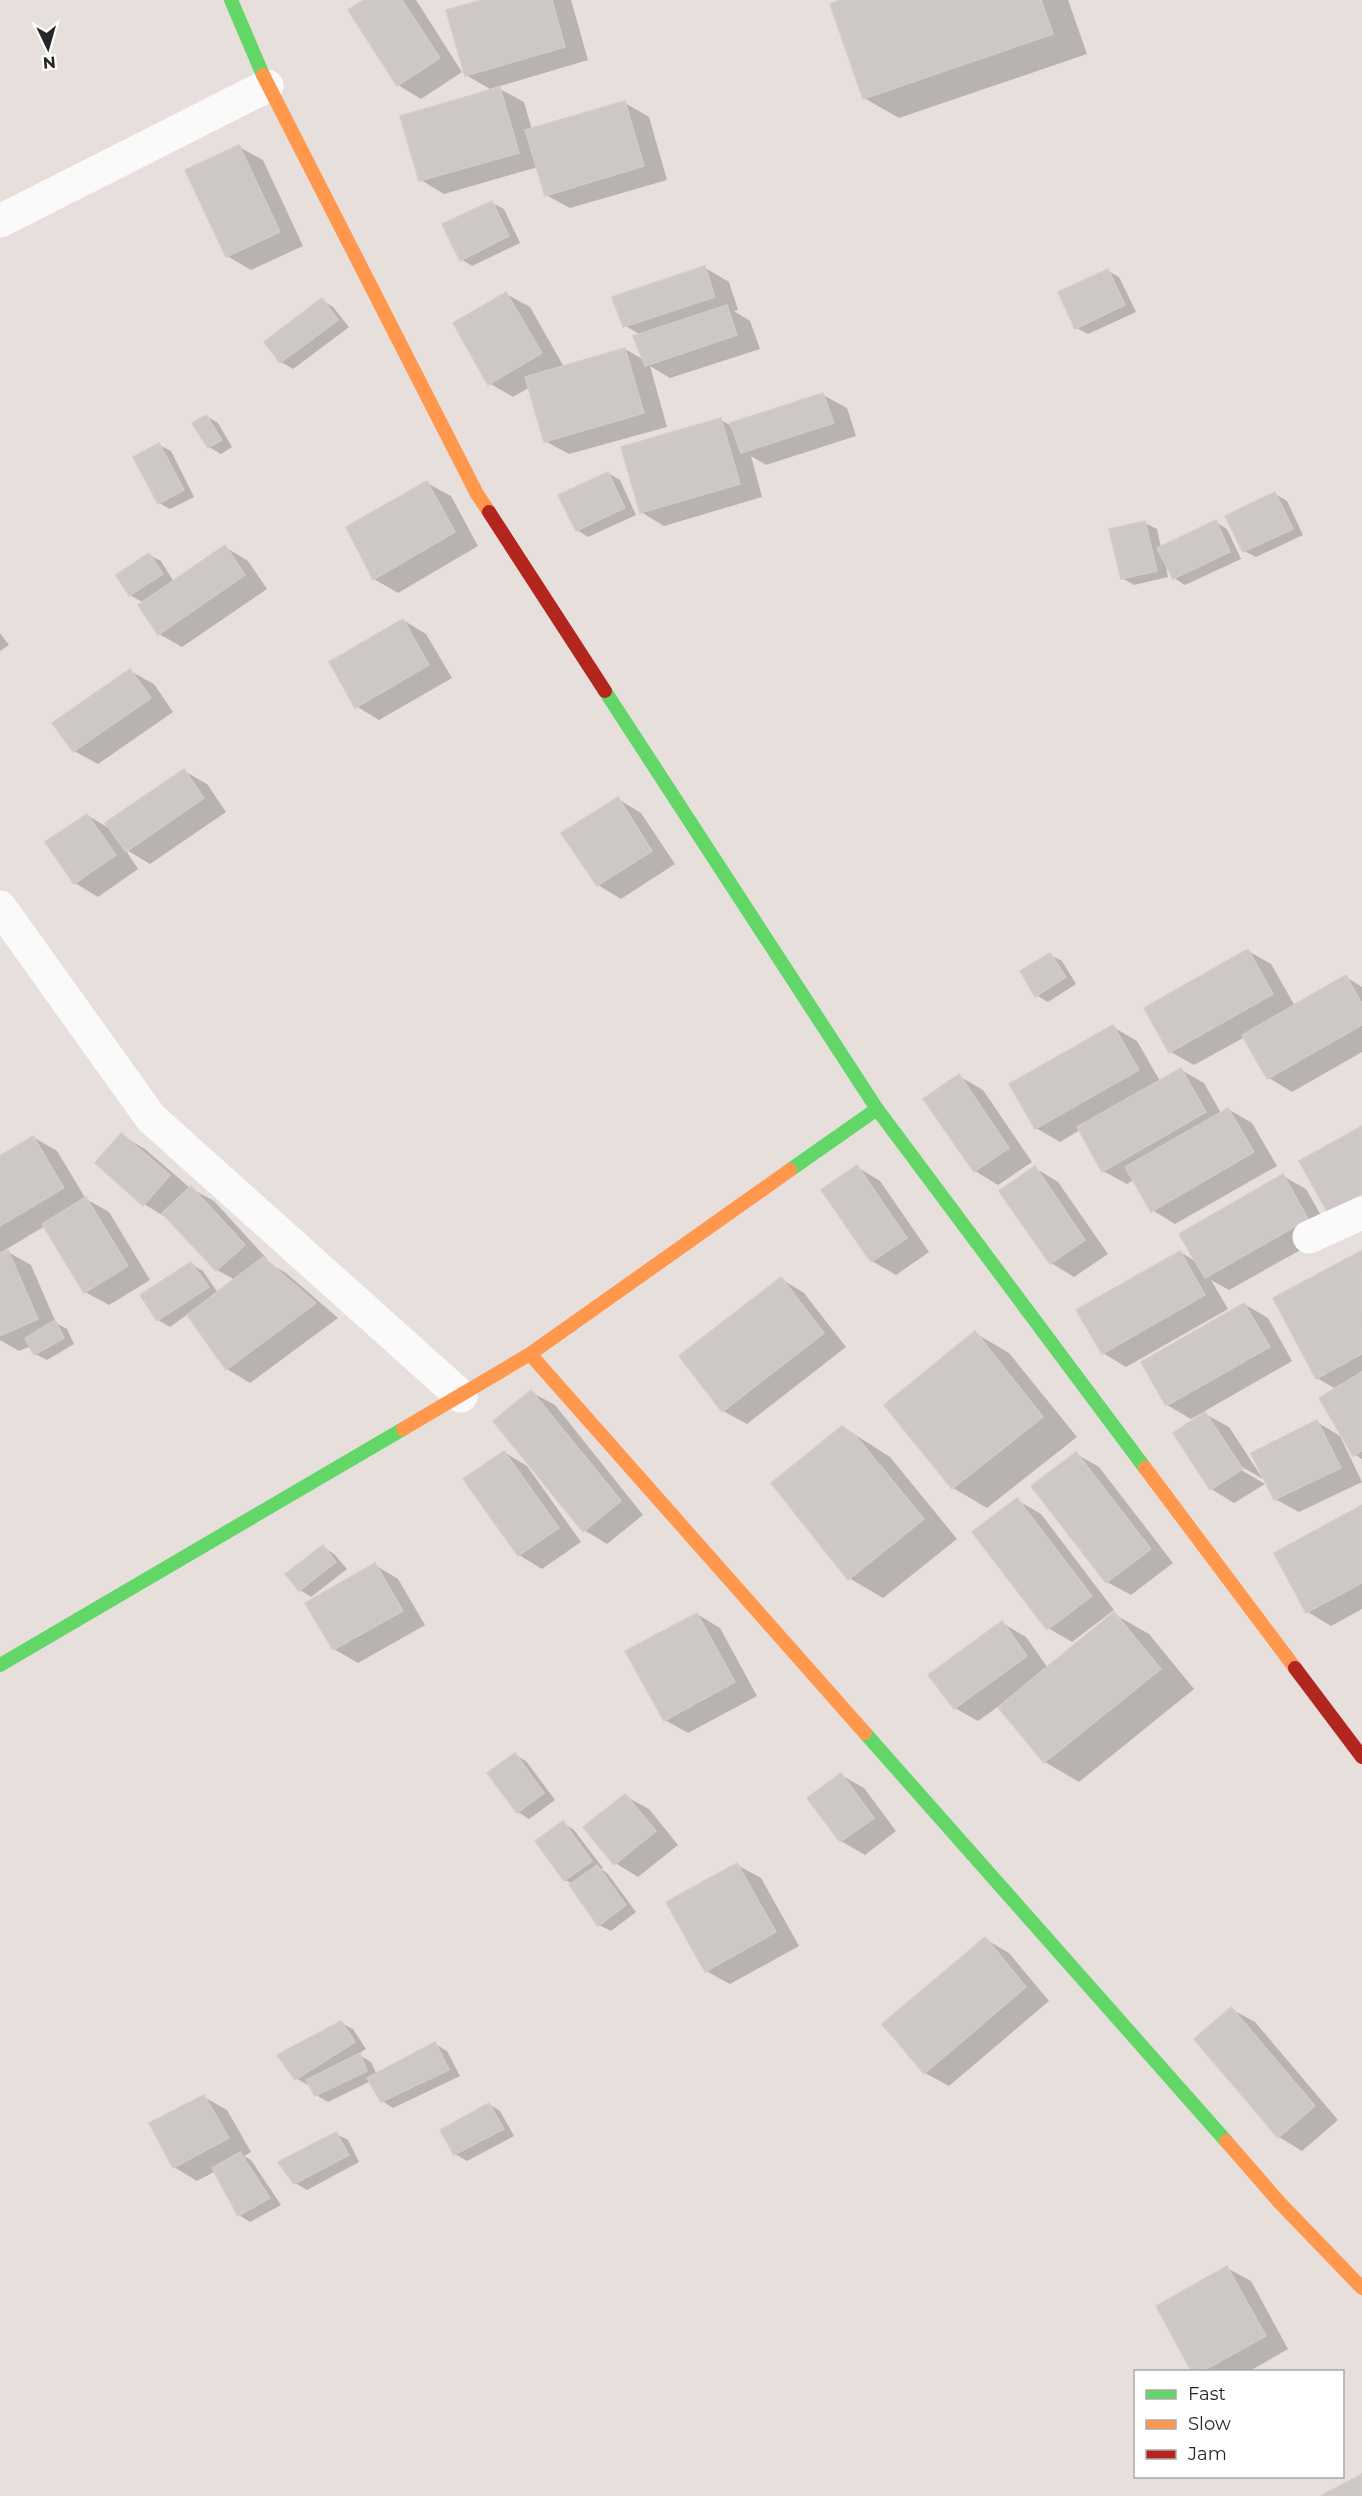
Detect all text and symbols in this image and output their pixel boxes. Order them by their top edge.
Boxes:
north arrow [18,18,78,78]
text: N [42,52,57,72]
legend [1134,2370,1344,2478]
text: Fast [1188,2383,1226,2405]
text: Slow [1188,2413,1231,2435]
text: Jam [1187,2443,1227,2465]

